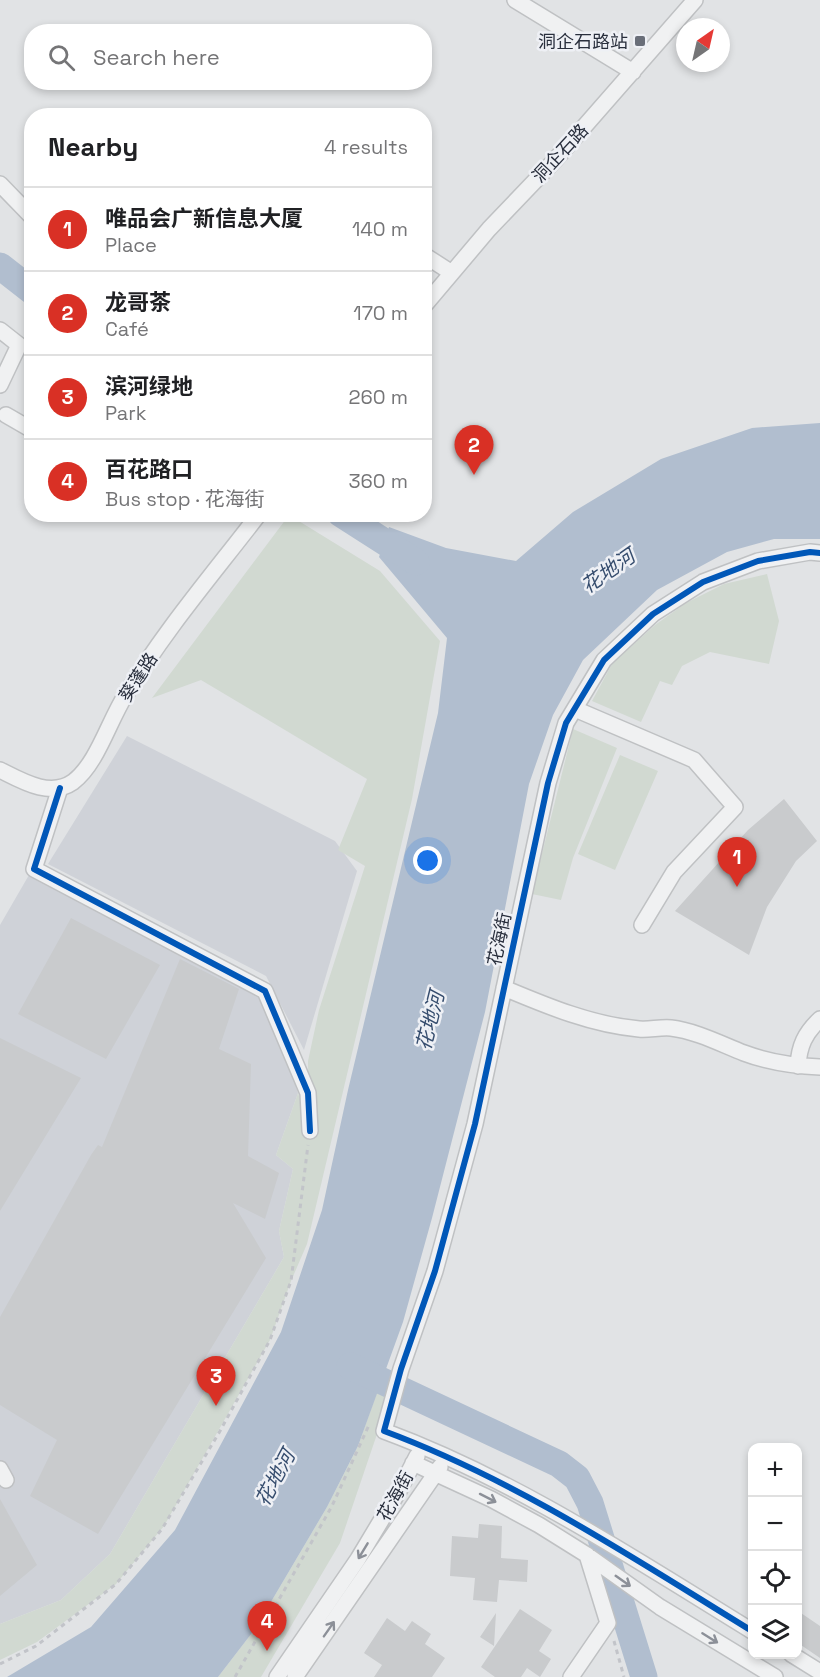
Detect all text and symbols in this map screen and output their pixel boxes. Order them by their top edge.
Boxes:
north arrow [676,18,730,72]
search box [24,24,432,90]
place label: 洞企石路站 [538,30,628,53]
marker: 洞企石路站 [633,34,647,48]
icon: search [45,41,78,74]
text: Search here [93,43,220,71]
street label: 洞企石路 [527,119,593,187]
text: Nearby [48,130,138,164]
text: 4 results [324,134,408,160]
text: 唯品会广新信息大厦 [105,204,303,232]
text: 1 [63,216,72,242]
text: 140 m [352,216,408,242]
text: Place [105,232,157,258]
text: 龙哥茶 [105,288,171,316]
text: 2 [62,300,73,326]
text: 170 m [353,300,408,326]
text: Café [105,316,149,342]
text: 滨河绿地 [105,372,193,400]
text: 3 [61,384,74,410]
text: 260 m [349,384,408,410]
text: Park [105,400,147,426]
pin: 2 [454,426,494,475]
text: 百花路口 [105,455,193,483]
text: 4 [61,468,74,494]
text: 360 m [349,468,408,494]
text: Bus stop · 花海街 [105,486,265,512]
water label: 花地河 [576,541,643,599]
street label: 葵蓬路 [114,648,162,706]
pin: 1 [718,838,756,887]
your location [413,846,442,875]
street label: 花海街 [482,910,516,968]
water label: 花地河 [410,985,451,1053]
pin: 3 [196,1356,236,1406]
water label: 花地河 [249,1442,302,1511]
map controls [748,1443,802,1659]
button: + [748,1443,802,1497]
street label: 花海街 [372,1467,418,1525]
one-way arrow [479,1493,497,1505]
button: − [748,1497,802,1551]
one-way arrow [356,1542,368,1559]
button: locate [748,1551,802,1605]
one-way arrow [615,1575,631,1587]
pin: 4 [248,1602,286,1651]
button: layers [748,1605,802,1659]
one-way arrow [323,1621,335,1638]
one-way arrow [701,1632,718,1644]

